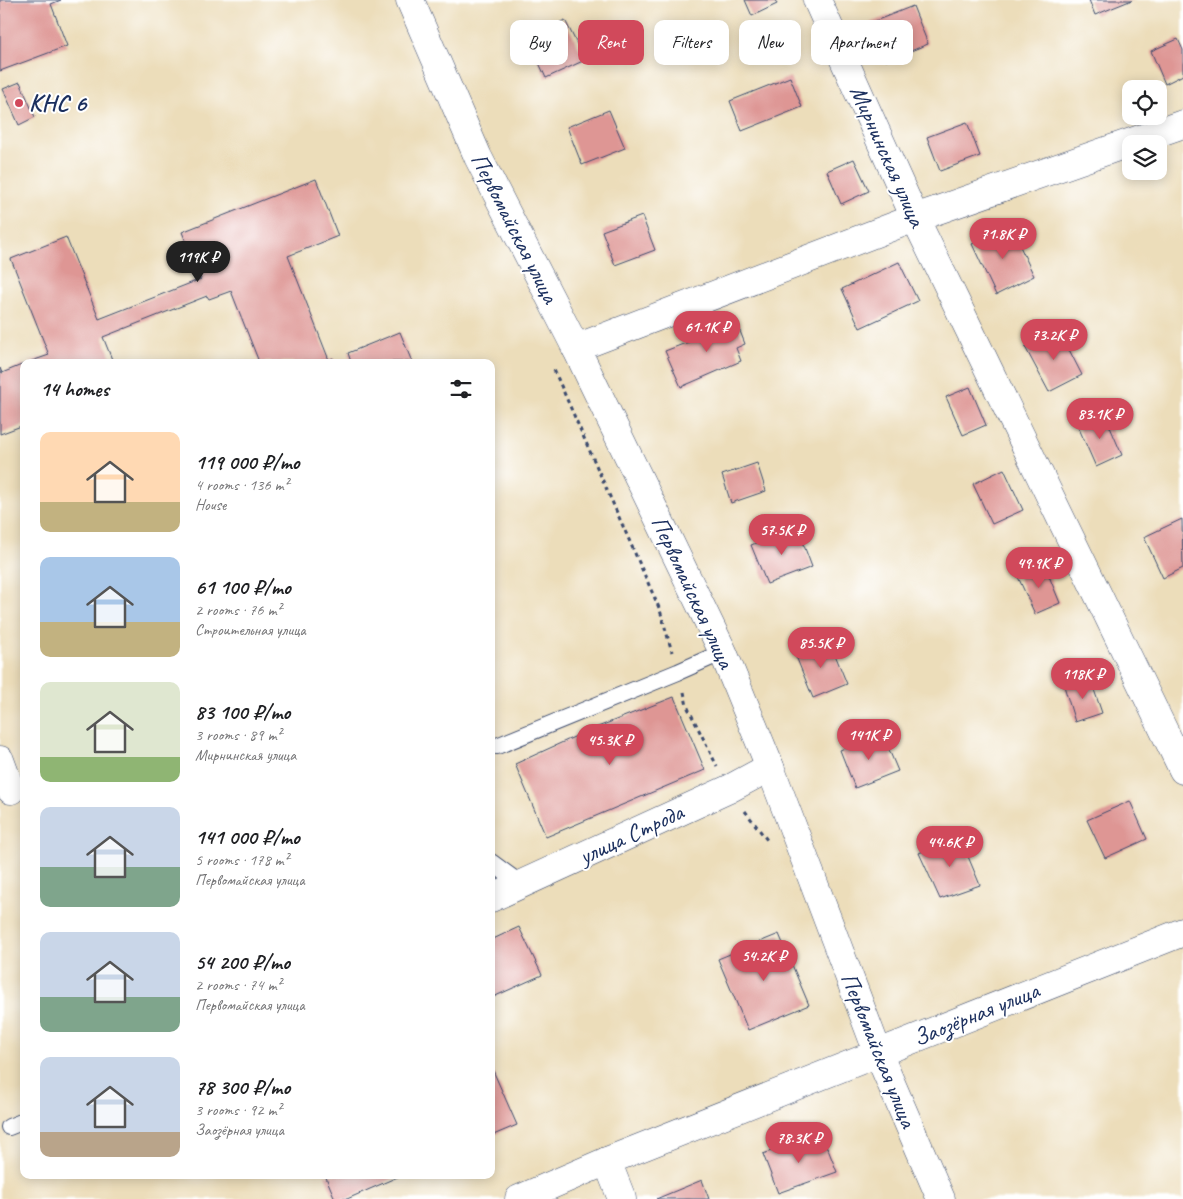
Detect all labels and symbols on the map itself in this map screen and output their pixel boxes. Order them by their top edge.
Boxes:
street label: Мирнинская улица [843,81,933,233]
place label: КНС 6 [29,88,88,118]
marker: КНС 6 [13,97,25,109]
street label: Первомайская улица [464,148,566,309]
pin: 71.8K ₽ [957,218,1049,260]
pin: 119K ₽ [157,240,239,283]
pin: 61.1K ₽ [661,310,753,353]
pin: 73.2K ₽ [1008,318,1100,361]
pin: 83.1K ₽ [1054,398,1146,440]
street label: Первомайская улица [645,511,742,674]
pin: 57.5K ₽ [736,514,828,556]
pin: 49.9K ₽ [993,546,1085,589]
pin: 85.5K ₽ [775,626,867,669]
pin: 118K ₽ [1042,658,1124,700]
pin: 141K ₽ [828,718,910,761]
pin: 45.3K ₽ [564,724,656,766]
street label: улица Строда [572,796,689,872]
pin: 44.6K ₽ [904,826,996,868]
pin: 54.2K ₽ [718,940,810,982]
street label: Первомайская улица [834,968,924,1133]
street label: Заозёрная улица [909,975,1045,1054]
pin: 78.3K ₽ [753,1122,845,1164]

